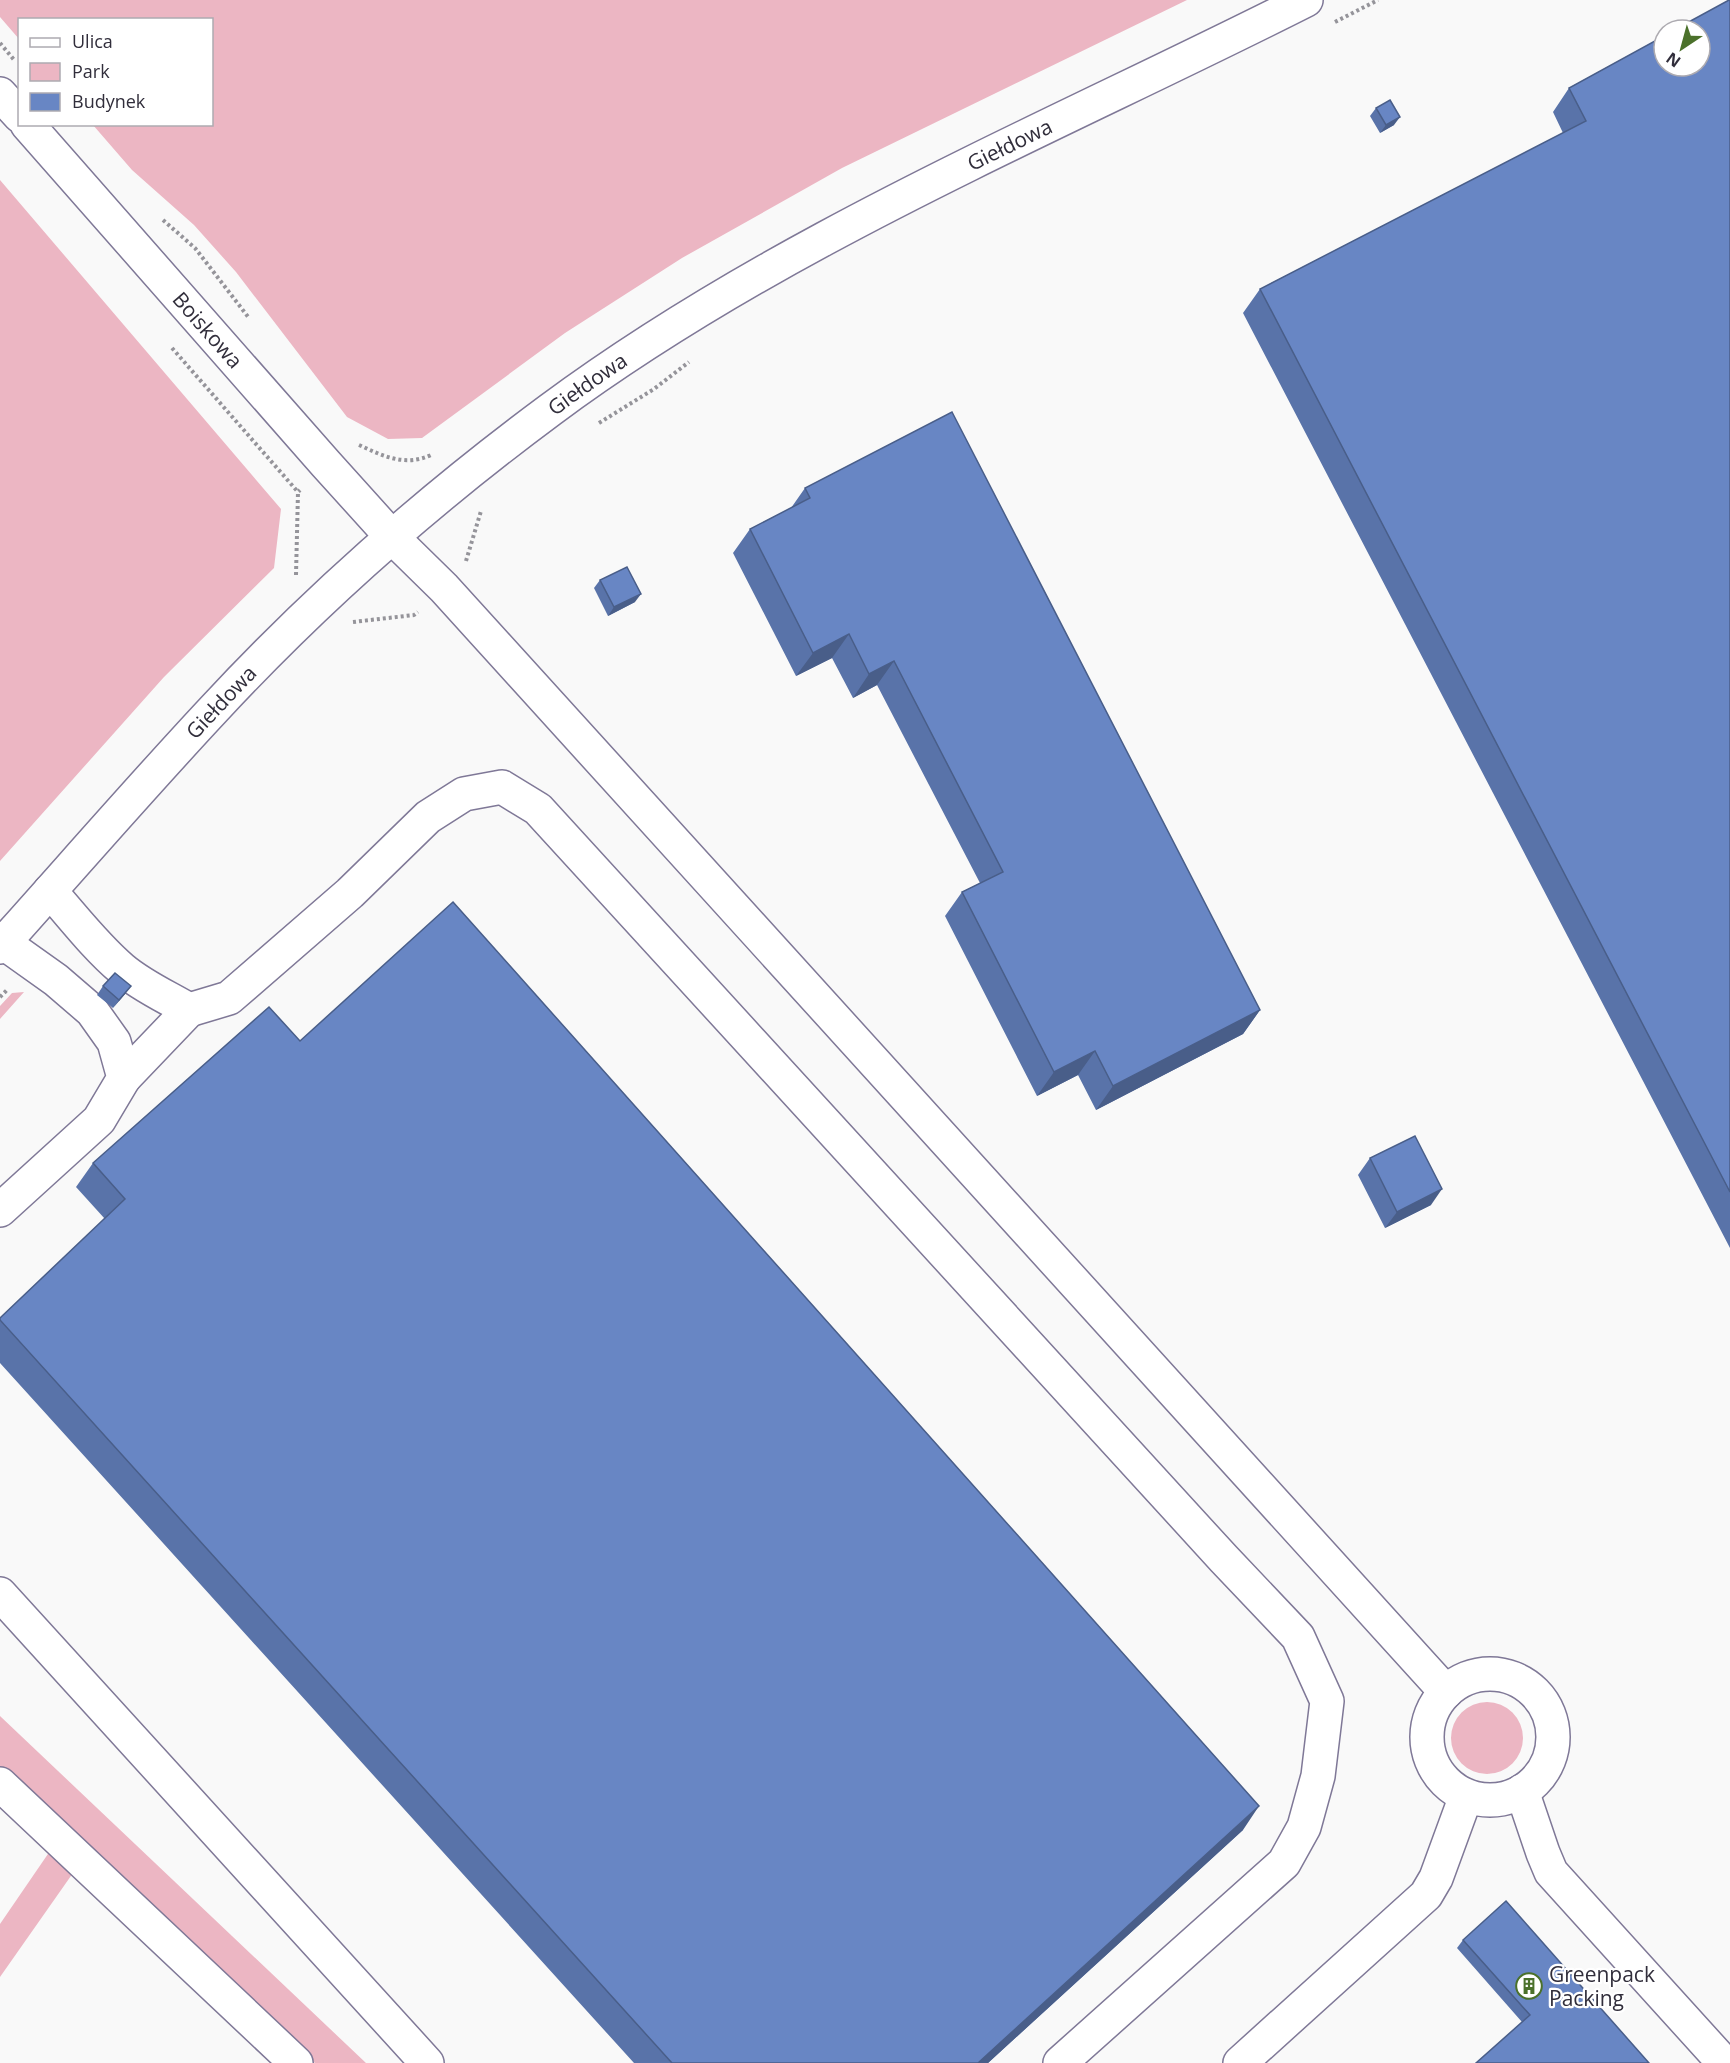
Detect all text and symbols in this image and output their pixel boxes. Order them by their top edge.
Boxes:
legend [18,18,213,126]
north arrow [1652,18,1712,78]
text: Ulica [72,29,113,53]
text: N [1661,47,1685,73]
text: Park [72,59,110,83]
text: Budynek [72,89,146,113]
street label: Giełdowa [962,112,1057,177]
street label: Boiskowa [167,286,249,374]
street label: Giełdowa [542,346,632,421]
street label: Giełdowa [179,659,262,745]
place label: Greenpack Packing [1549,1960,1655,2012]
building icon: Greenpack Packing [1514,1971,1544,2001]

